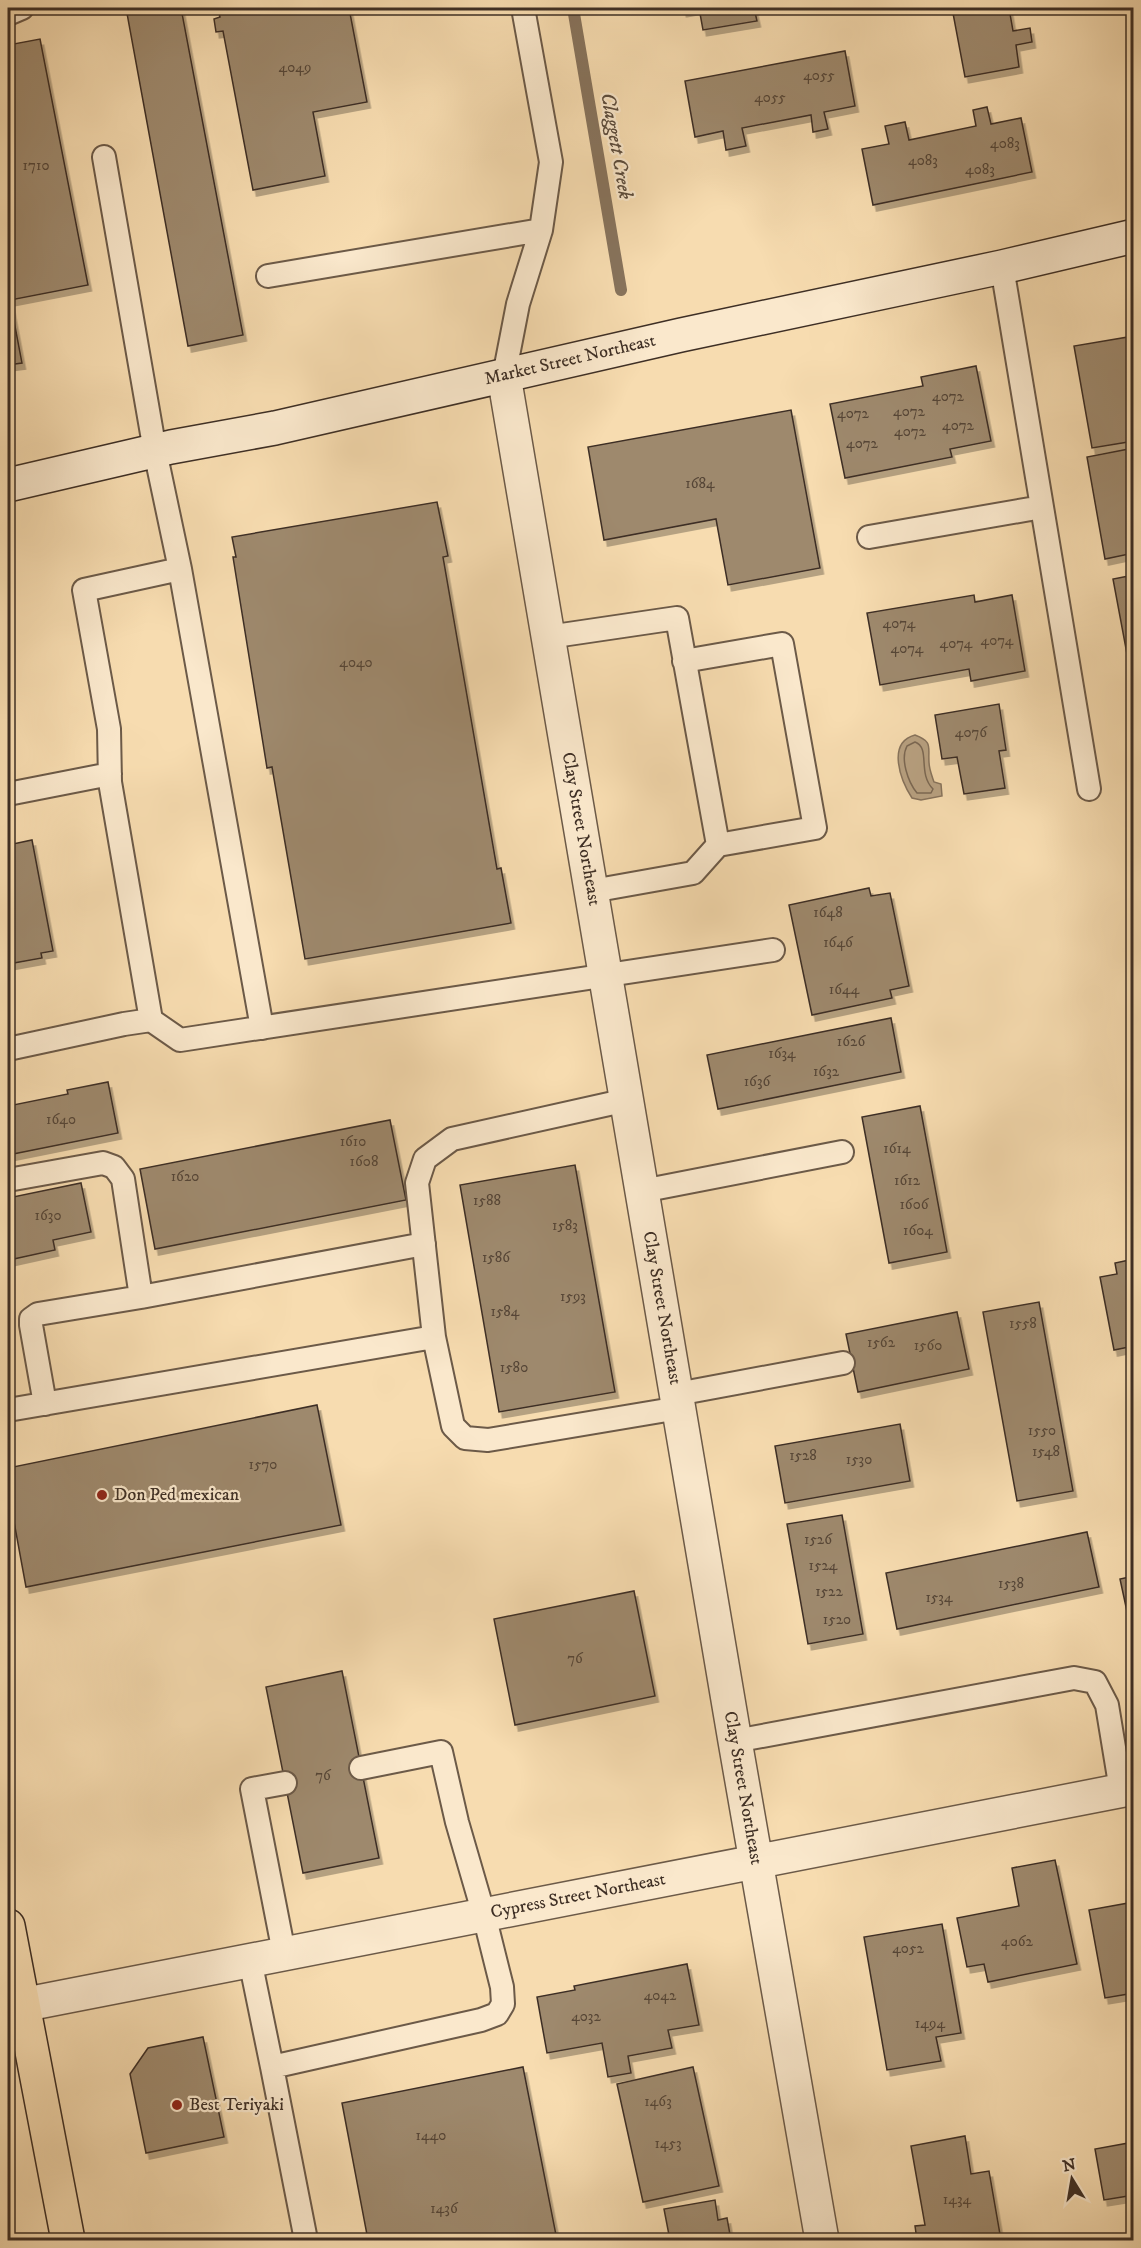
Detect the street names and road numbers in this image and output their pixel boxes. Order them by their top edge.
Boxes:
street label: Market Street Northeast [482,330,658,390]
street label: Clay Street Northeast [557,750,605,908]
street label: Clay Street Northeast [638,1229,686,1387]
street label: Clay Street Northeast [719,1709,767,1867]
street label: Cypress Street Northeast [489,1868,668,1924]

